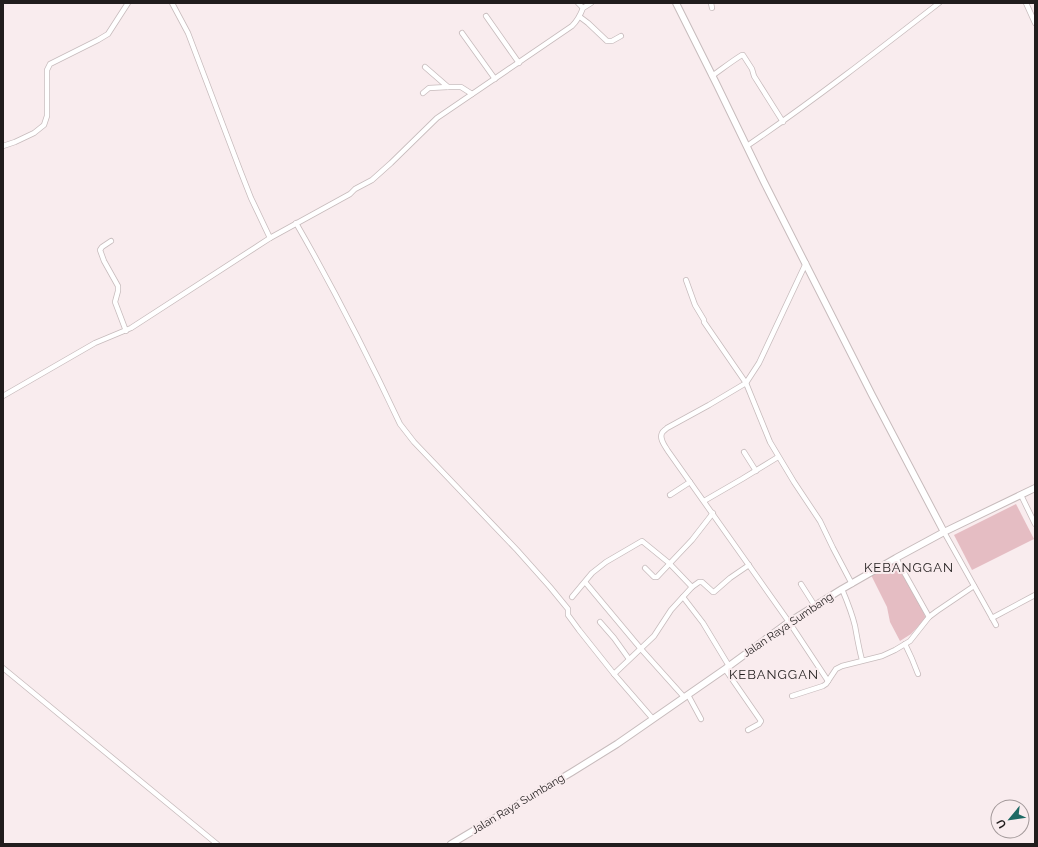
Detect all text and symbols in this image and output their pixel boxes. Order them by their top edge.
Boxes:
district label: KEBANGGAN [864,560,954,575]
street label: Jalan Raya Sumbang [740,590,836,660]
district label: KEBANGGAN [729,667,819,682]
street label: Jalan Raya Sumbang [469,771,567,837]
north arrow [990,799,1030,839]
text: U [994,817,1009,830]

